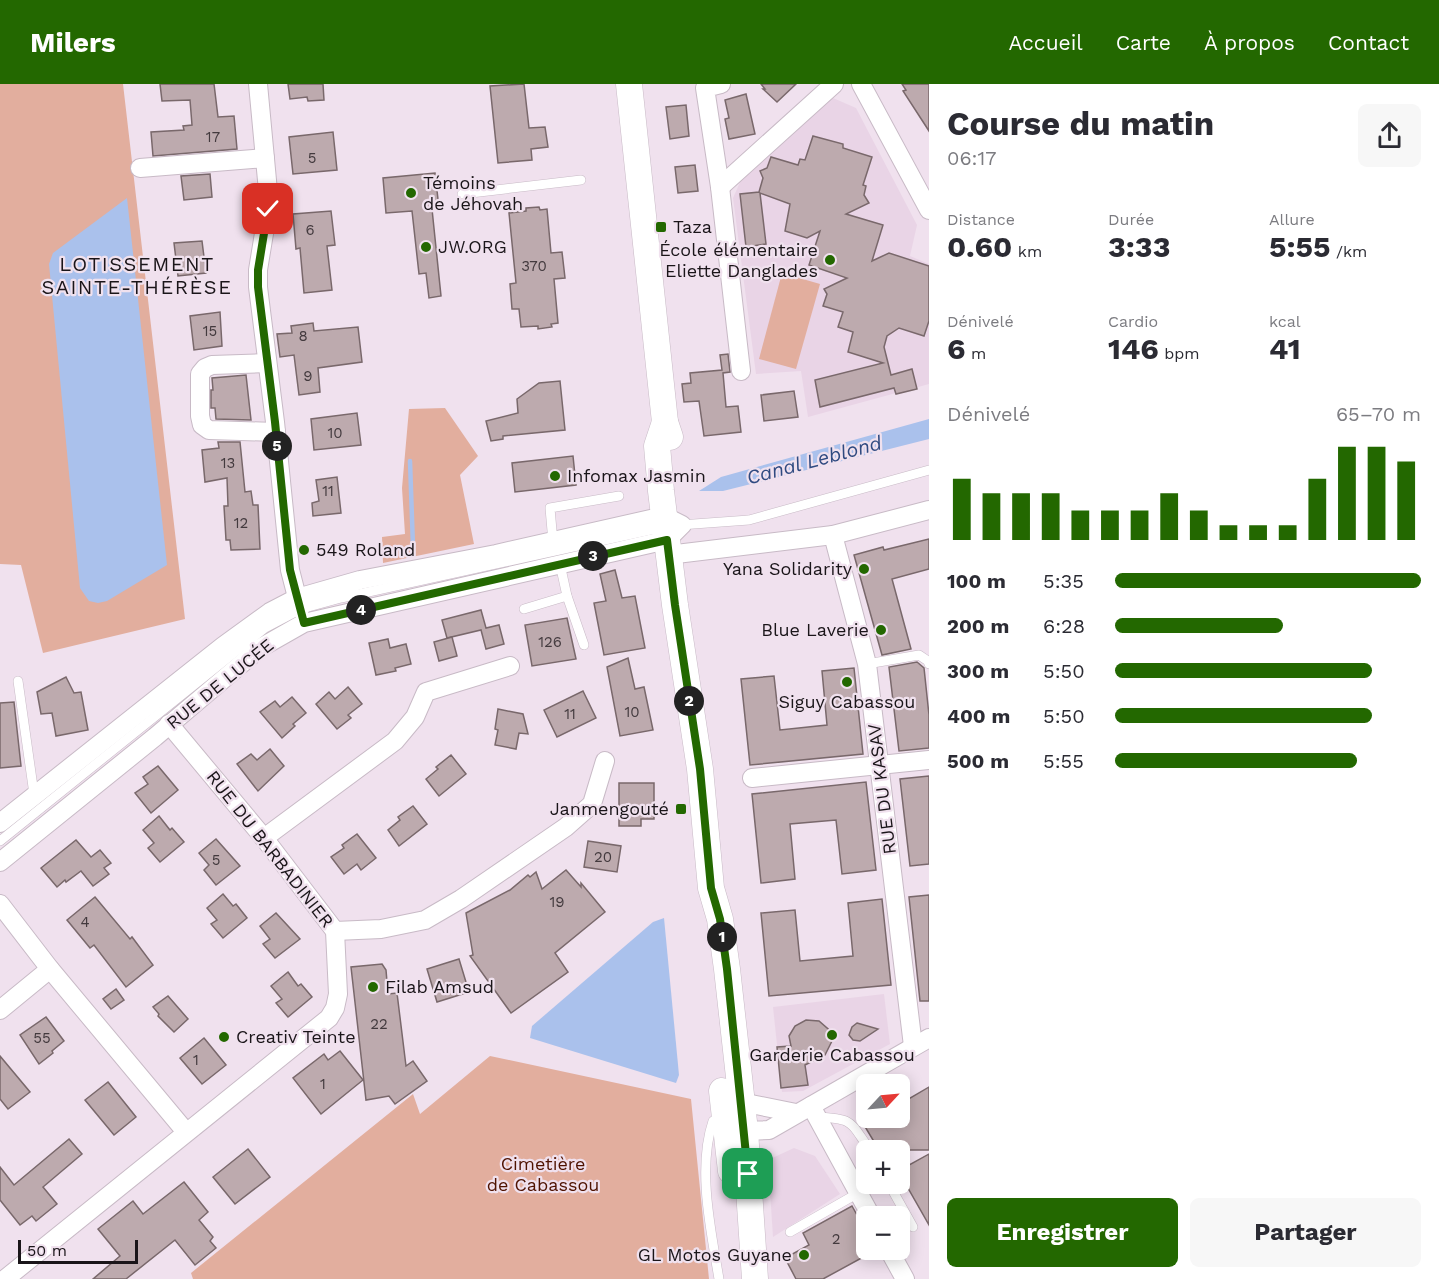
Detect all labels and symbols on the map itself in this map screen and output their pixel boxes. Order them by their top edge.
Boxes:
house number: 17 [206,128,220,146]
house number: 5 [308,149,316,167]
place label: Témoins de Jéhovah [423,172,523,214]
pin [242,183,293,234]
marker: Témoins de Jéhovah [404,186,418,200]
place label: Taza [673,216,712,237]
marker: Taza [654,220,668,234]
house number: 6 [305,221,315,239]
place label: JW.ORG [438,236,507,257]
place label: École élémentaire Eliette Danglades [659,239,818,281]
marker: JW.ORG [419,240,433,254]
district label: LOTISSEMENT SAINTE-THÉRÈSE [42,252,232,299]
marker: École élémentaire Eliette Danglades [823,253,837,267]
house number: 370 [521,257,547,275]
house number: 15 [203,322,217,340]
house number: 8 [298,327,308,345]
house number: 9 [303,367,313,385]
house number: 10 [327,424,343,442]
water label: Canal Leblond [744,430,885,490]
pin: 5 [262,431,292,461]
house number: 13 [221,454,235,472]
place label: Infomax Jasmin [567,465,706,486]
marker: Infomax Jasmin [548,469,562,483]
house number: 11 [322,482,334,500]
house number: 12 [234,514,248,532]
place label: 549 Roland [316,539,415,560]
pin: 3 [578,541,608,571]
marker: 549 Roland [297,543,311,557]
place label: Yana Solidarity [723,558,853,579]
marker: Yana Solidarity [857,562,871,576]
pin: 4 [346,595,376,625]
place label: Blue Laverie [761,619,869,640]
marker: Blue Laverie [874,623,888,637]
house number: 126 [538,633,562,651]
street label: RUE DE LUCÉE [162,634,277,733]
marker: Siguy Cabassou [840,675,854,689]
pin: 2 [674,686,704,716]
place label: Siguy Cabassou [779,691,915,712]
house number: 10 [624,703,640,721]
house number: 11 [564,705,576,723]
street label: RUE DU KASAV [863,722,900,856]
street label: RUE DU BARBADINIER [203,766,338,931]
place label: Janmengouté [550,798,669,819]
marker: Janmengouté [674,802,688,816]
house number: 20 [594,848,612,866]
house number: 5 [212,851,220,869]
house number: 19 [549,893,565,911]
house number: 4 [80,913,90,931]
pin: 1 [707,922,737,952]
place label: Filab Amsud [385,976,494,997]
marker: Filab Amsud [366,980,380,994]
house number: 22 [370,1015,388,1033]
place label: Creativ Teinte [236,1026,356,1047]
marker: Garderie Cabassou [825,1028,839,1042]
house number: 55 [33,1029,51,1047]
marker: Creativ Teinte [217,1030,231,1044]
place label: Garderie Cabassou [749,1044,915,1065]
house number: 1 [193,1051,199,1069]
north arrow [856,1074,910,1128]
house number: 1 [320,1075,326,1093]
pin [722,1148,773,1199]
park label: Cimetière de Cabassou [487,1153,599,1195]
house number: 2 [832,1230,840,1248]
scale bar [18,1237,138,1264]
place label: GL Motos Guyane [638,1244,792,1265]
marker: GL Motos Guyane [797,1248,811,1262]

